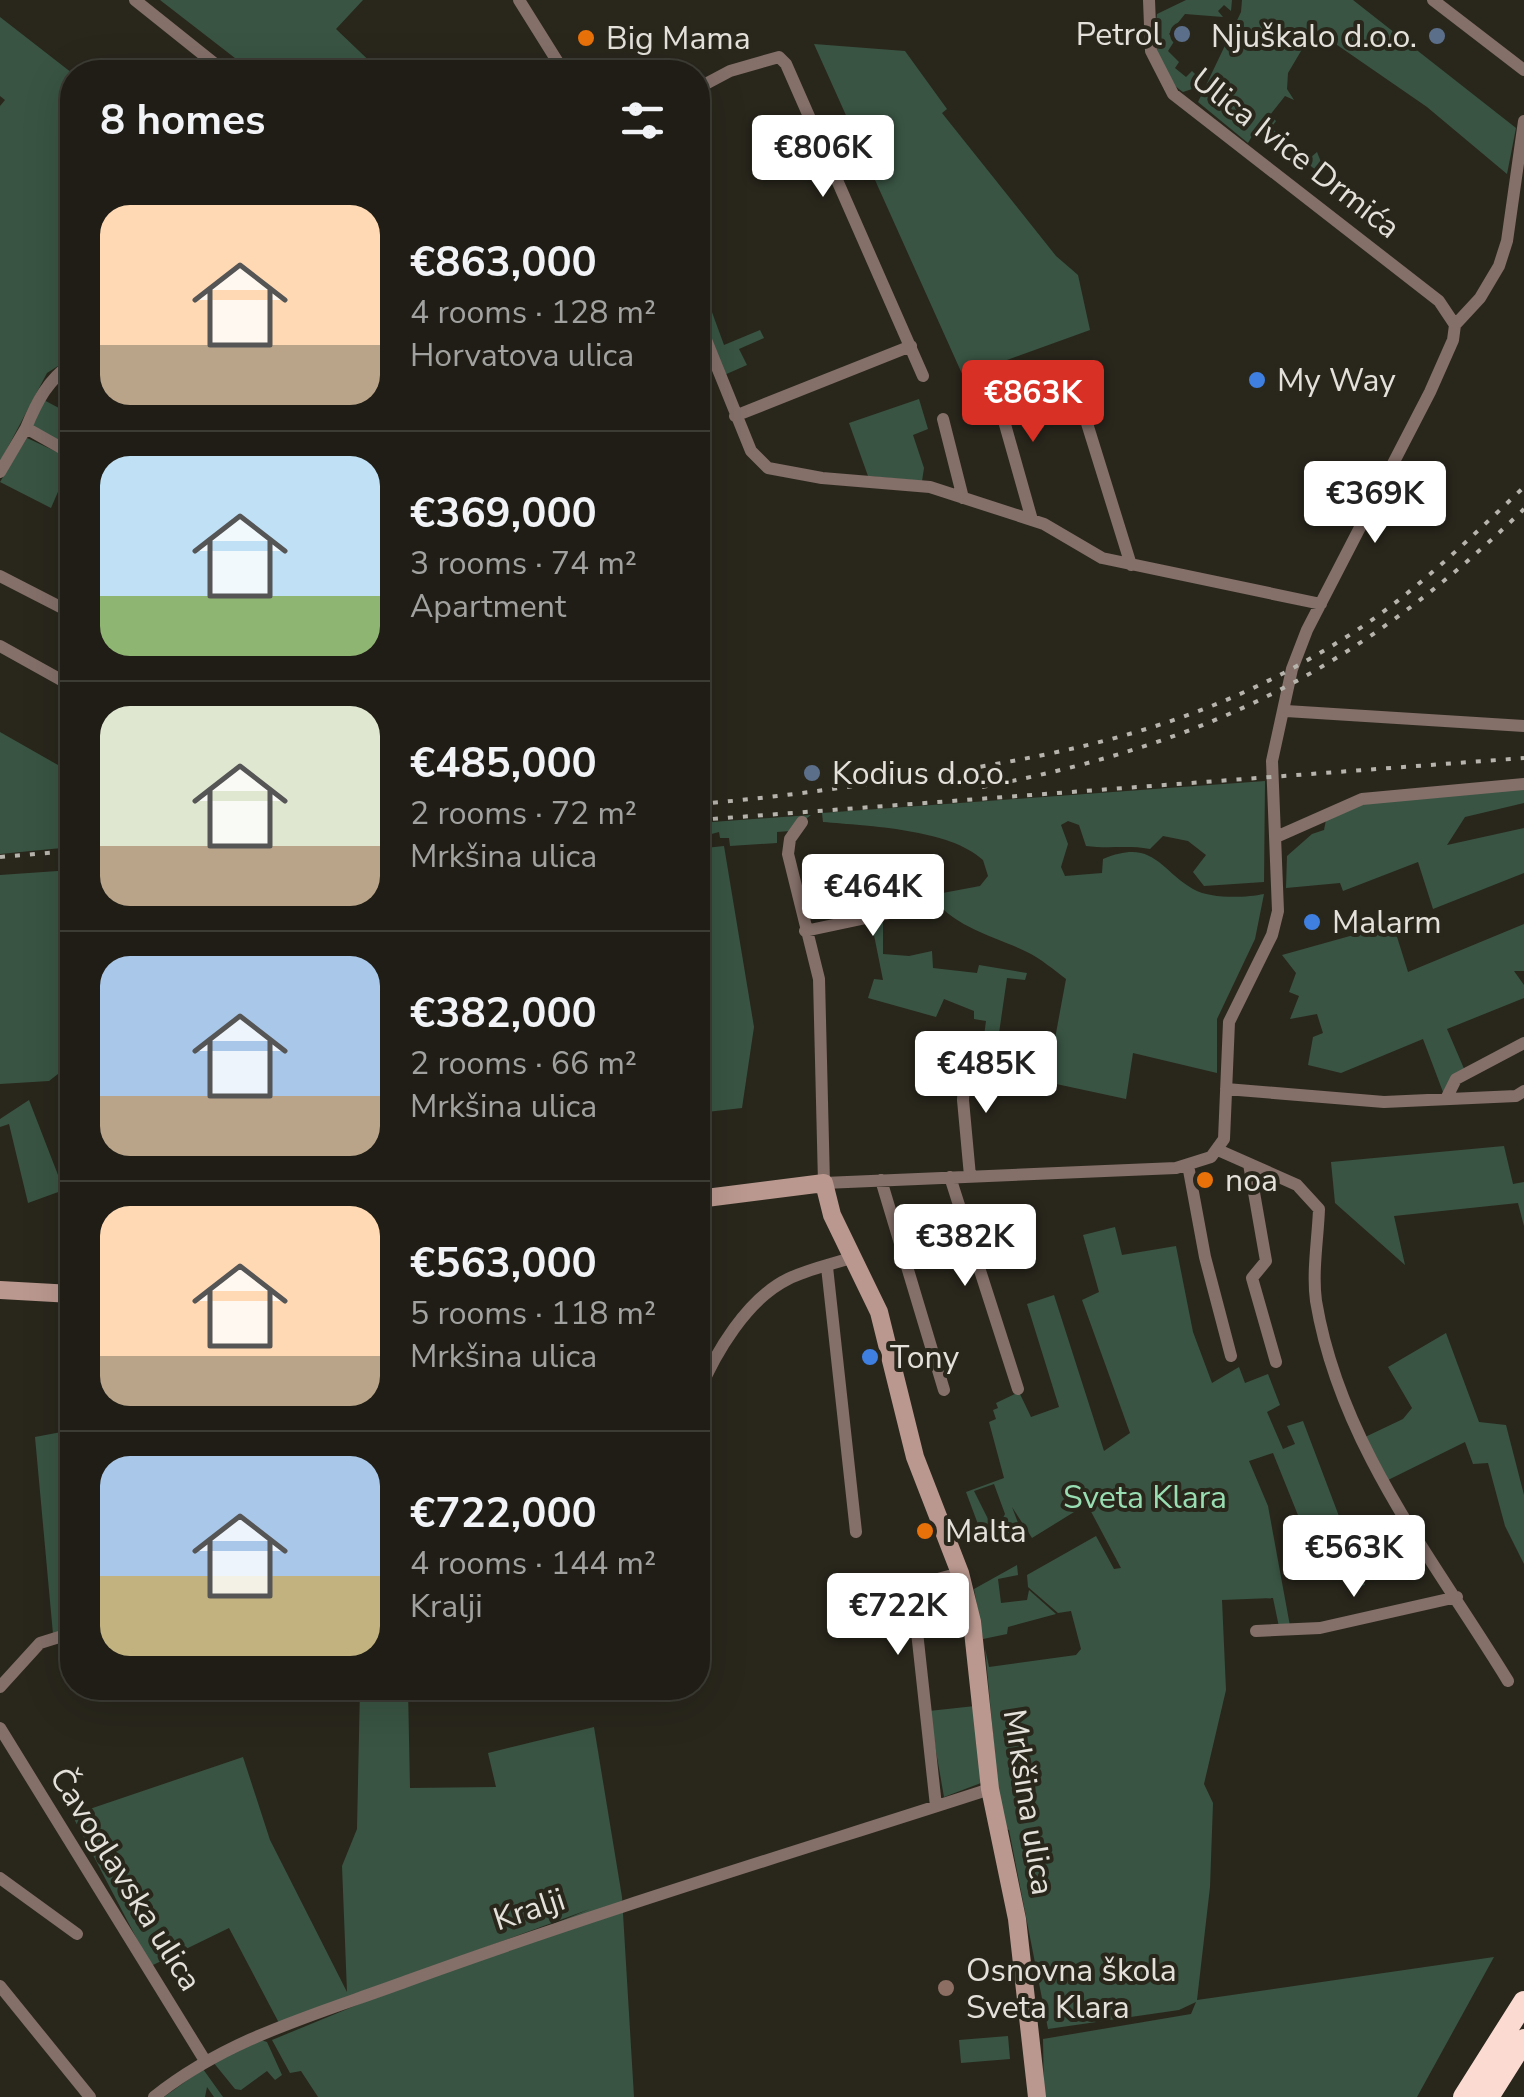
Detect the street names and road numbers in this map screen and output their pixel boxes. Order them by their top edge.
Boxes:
street label: Ulica Ivice Drmića [1183,58,1409,248]
street label: Mrkšina ulica [993,1706,1064,1898]
street label: Čavoglavska ulica [40,1759,212,1999]
street label: Kralji [488,1878,570,1941]

